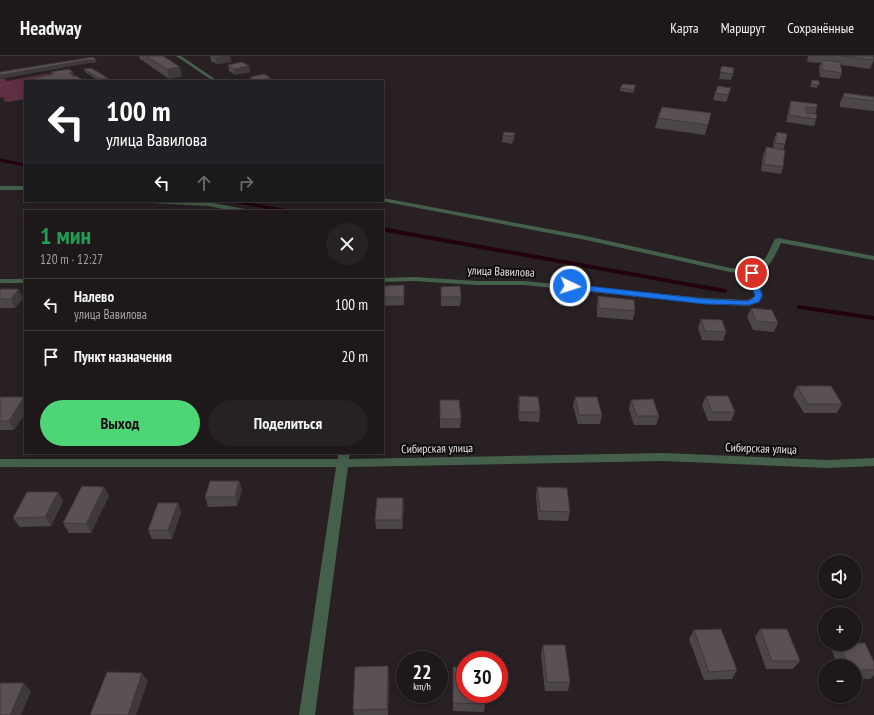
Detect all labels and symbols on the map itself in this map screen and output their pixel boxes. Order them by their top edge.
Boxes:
pin [735,256,769,290]
street label: улица Вавилова [467,262,535,280]
position arrow [549,265,591,307]
street label: Сибирская улица [725,439,797,457]
street label: Сибирская улица [401,440,473,456]
speed limit sign: 30 [456,651,508,703]

